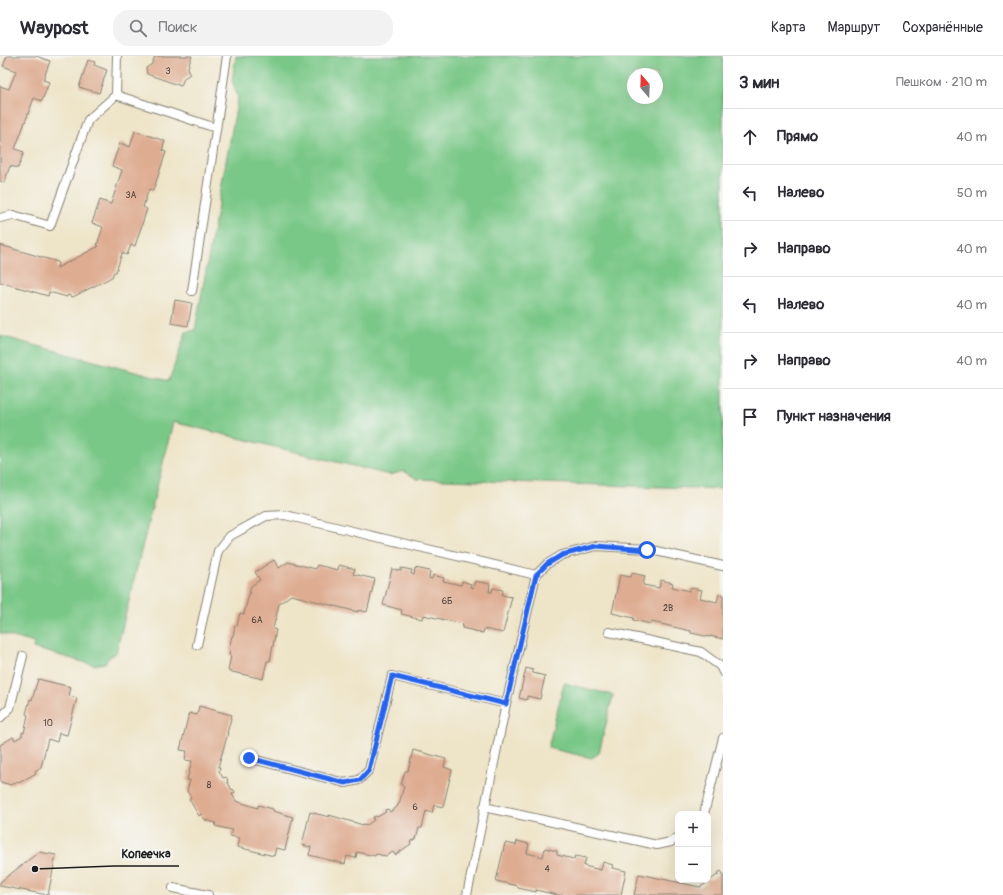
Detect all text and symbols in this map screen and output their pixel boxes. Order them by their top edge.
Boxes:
search box [113,10,393,46]
text: Waypost [20,16,89,40]
icon: search [127,17,149,39]
text: Поиск [159,18,198,37]
text: Карта [771,19,806,36]
text: Маршрут [828,19,880,36]
text: Сохранённые [902,19,983,36]
house number: 3 [165,66,171,77]
north arrow [627,68,663,104]
text: 3 мин [739,72,779,93]
text: Пешком · 210 m [896,74,987,90]
icon: ahead [739,126,761,148]
text: Прямо [777,127,818,146]
text: 40 m [956,129,987,145]
icon: left [739,182,761,204]
text: Налево [777,183,824,202]
text: 50 m [957,185,987,201]
house number: 3А [126,190,137,201]
icon: right [739,238,761,260]
text: Направо [777,239,831,258]
text: 40 m [956,241,987,257]
icon: left [739,294,761,316]
text: Налево [777,295,824,314]
text: 40 m [956,297,987,313]
icon: right [739,350,761,372]
text: Направо [777,351,831,370]
text: 40 m [956,353,987,369]
icon: arrive [739,406,761,428]
text: Пункт назначения [777,407,891,426]
route start [638,541,656,559]
house number: 6Б [442,596,452,607]
house number: 2В [663,603,673,614]
house number: 6А [251,615,263,626]
house number: 10 [43,718,53,729]
route end [240,749,258,767]
house number: 8 [207,780,212,791]
house number: 6 [412,802,418,813]
map controls [675,811,711,883]
button: + [675,811,711,847]
callout: Копеечка [114,842,179,866]
text: Копеечка [121,847,171,862]
button: − [675,847,711,883]
house number: 4 [544,864,550,875]

